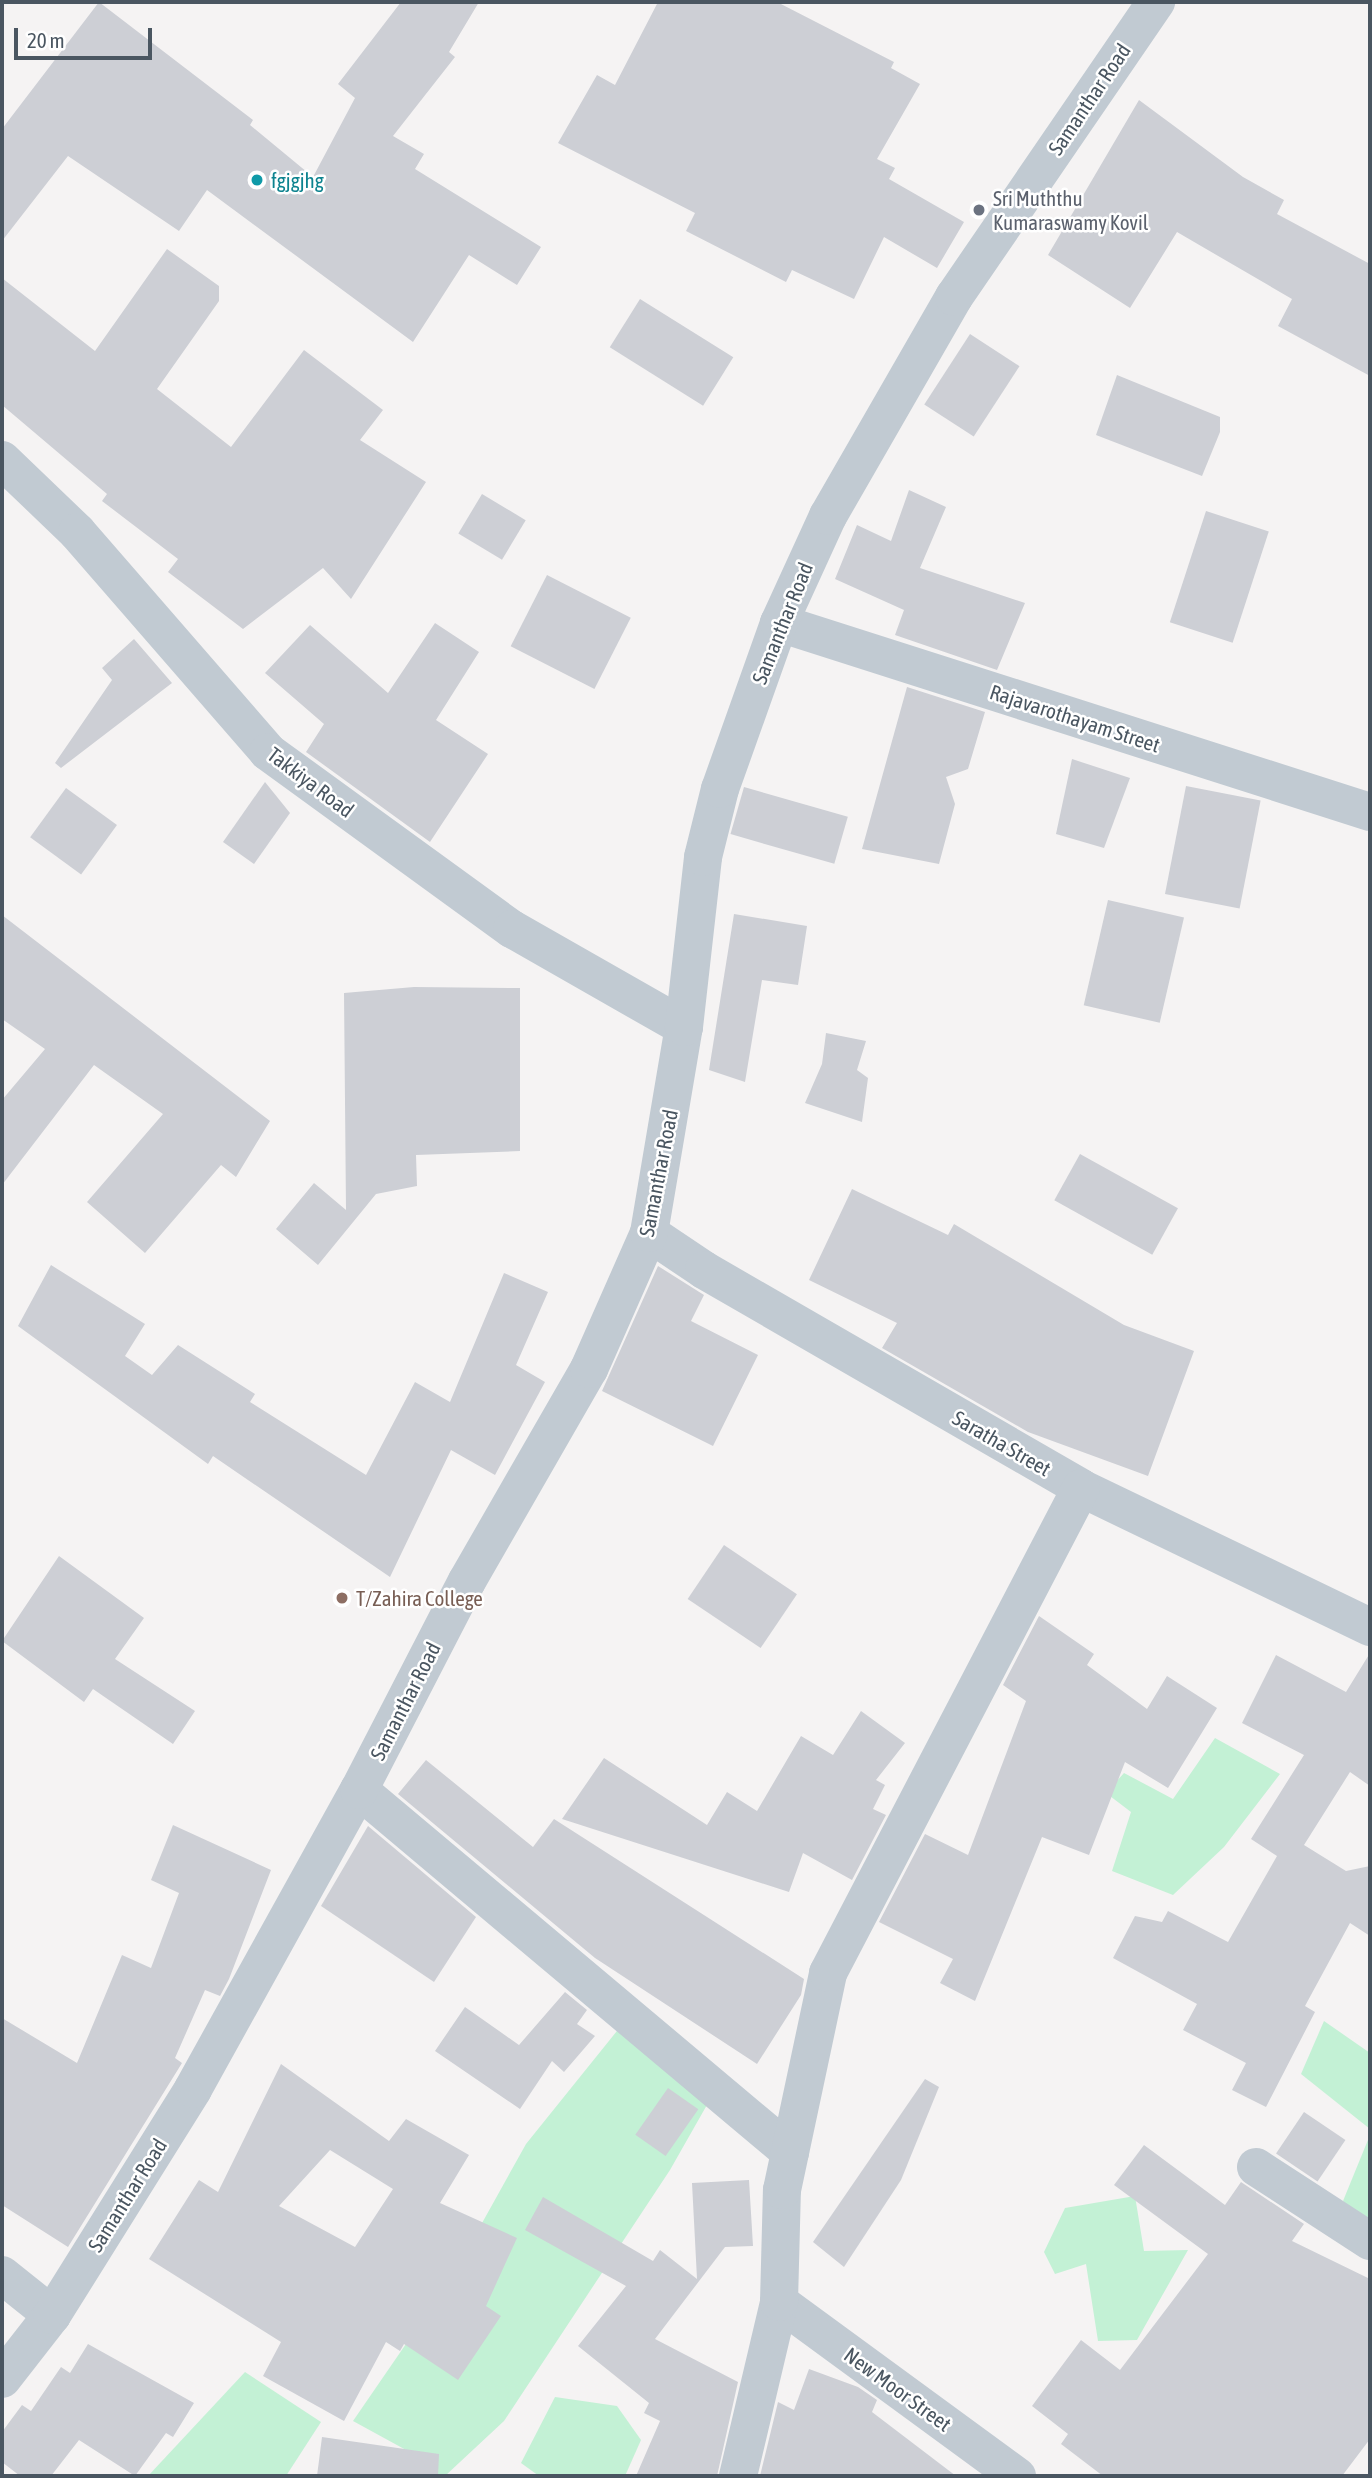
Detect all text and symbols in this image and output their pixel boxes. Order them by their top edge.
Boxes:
scale bar [18,14,156,58]
text: 20 m [27,28,65,52]
street label: Samanthar Road [1043,39,1135,159]
place label: fgjgjhg [271,167,324,193]
marker: fgjgjhg [249,172,265,188]
place label: Sri Muththu Kumaraswamy Kovil [993,185,1148,235]
marker: Sri Muththu Kumaraswamy Kovil [971,202,987,218]
street label: Samanthar Road [746,559,818,687]
street label: Rajavarothayam Street [987,679,1163,757]
street label: Takkiya Road [263,741,359,823]
street label: Samanthar Road [633,1107,683,1239]
street label: Saratha Street [948,1405,1056,1481]
place label: T/Zahira College [356,1585,483,1611]
marker: T/Zahira College [334,1590,350,1606]
street label: Samanthar Road [365,1638,445,1764]
street label: Samanthar Road [82,2134,172,2256]
street label: New Moor Street [840,2342,956,2436]

